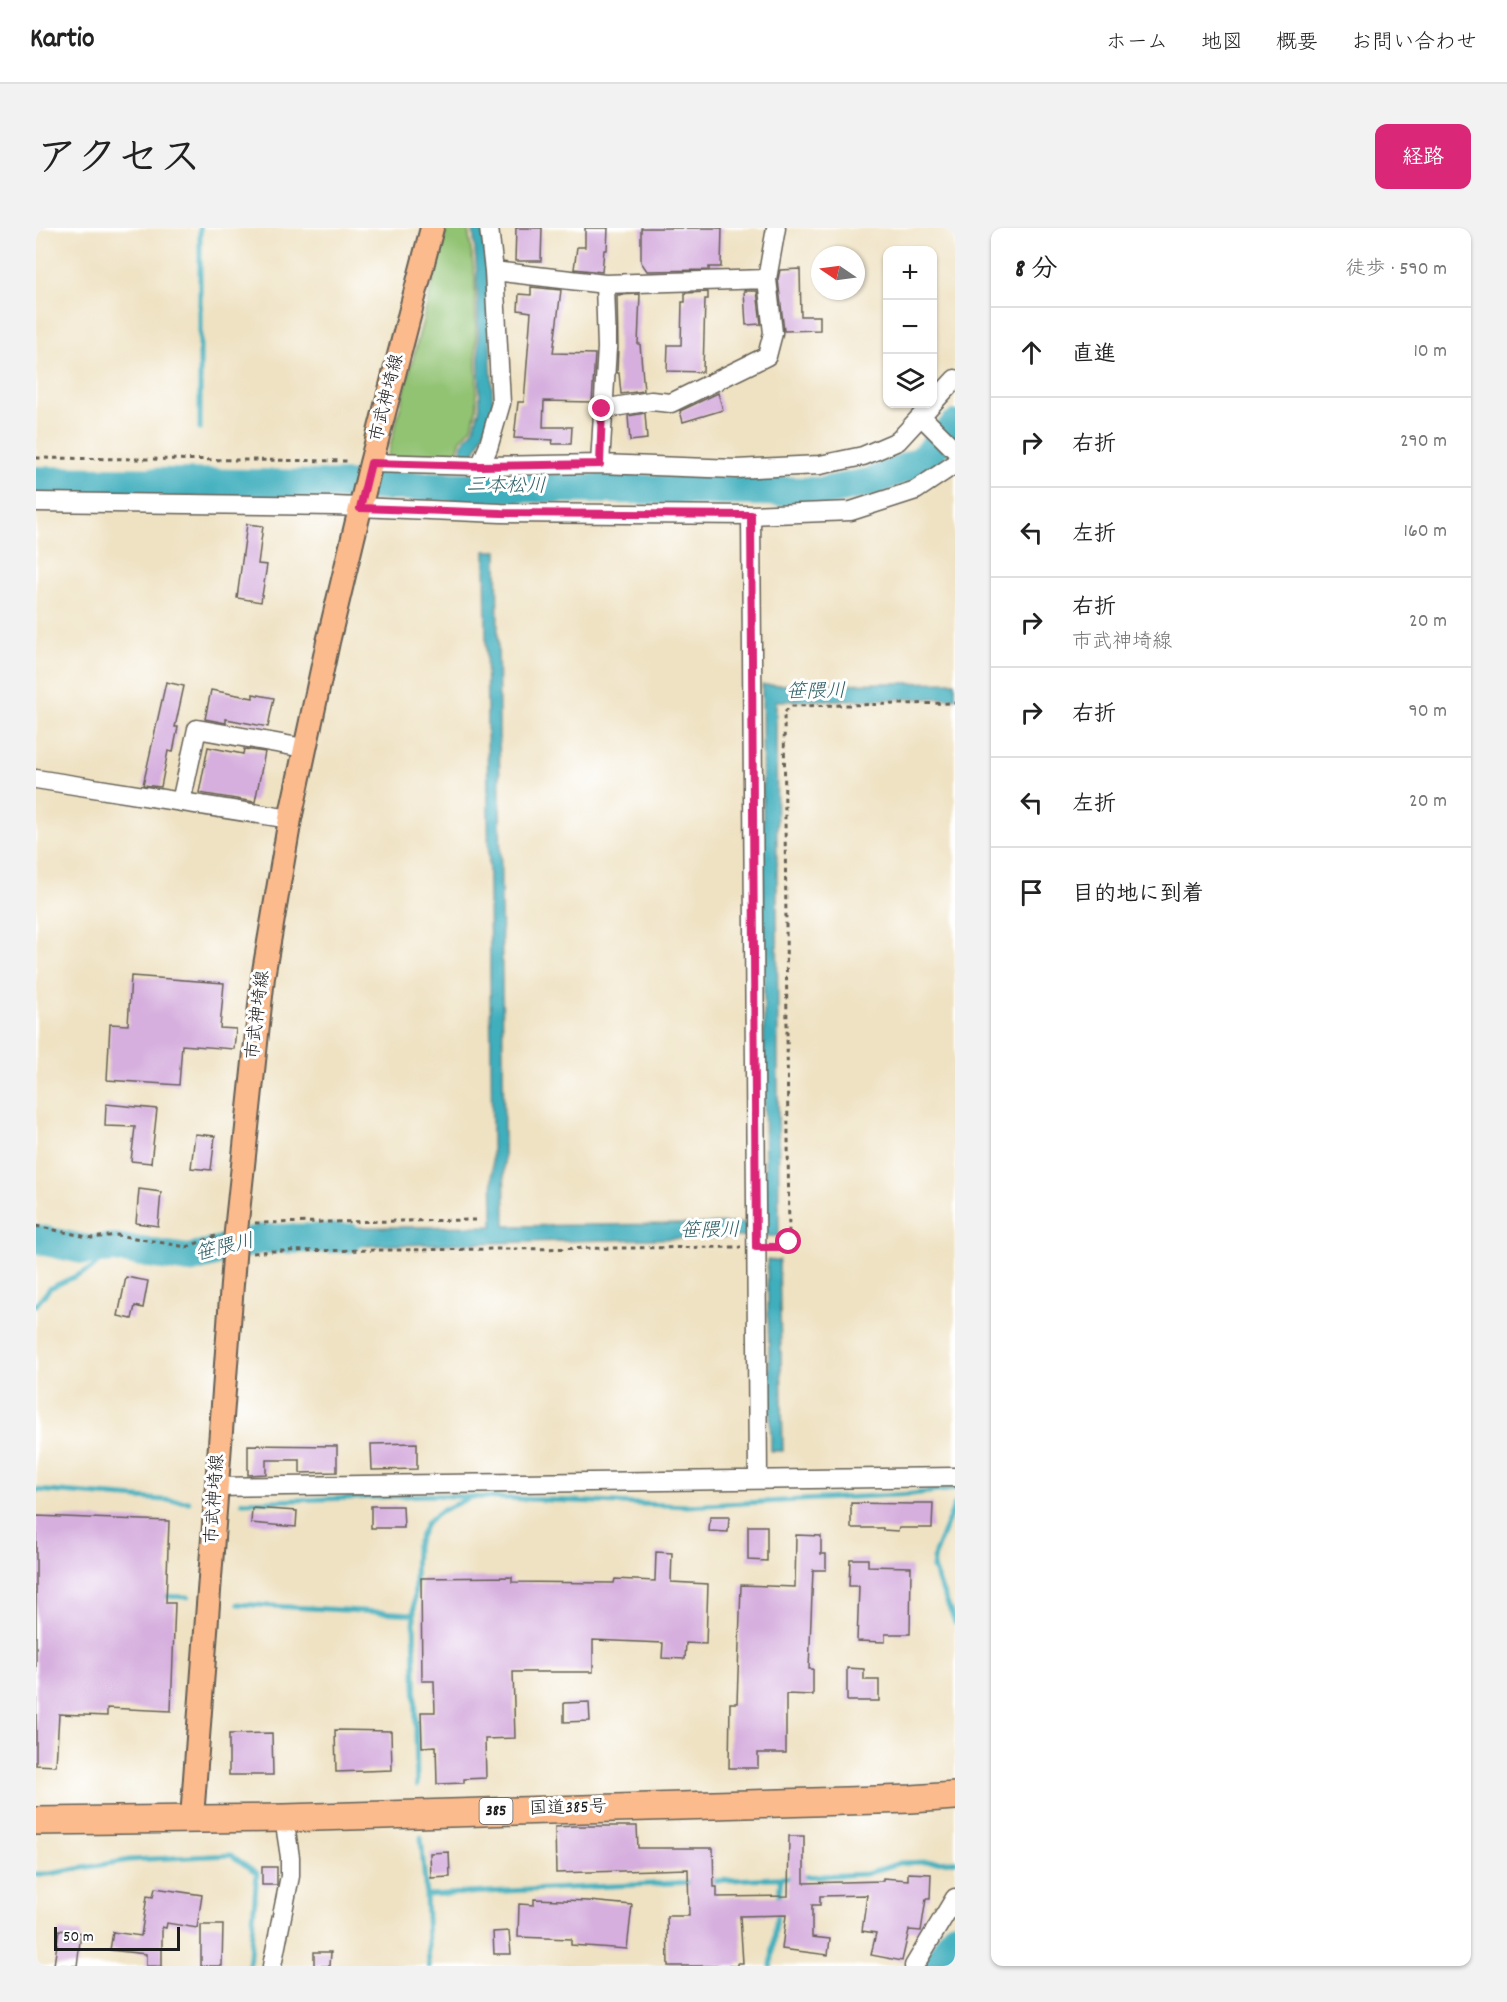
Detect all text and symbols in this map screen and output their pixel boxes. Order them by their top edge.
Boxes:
text: Kartio [30,21,94,61]
text: ホーム [1106,29,1168,59]
text: 地図 [1201,29,1243,59]
text: 概要 [1276,29,1318,59]
text: お問い合わせ [1351,29,1477,59]
button: 経路 [1375,124,1471,189]
text: アクセス [36,132,201,192]
north arrow [811,246,865,300]
map controls [883,246,937,408]
button: + [883,246,937,300]
text: 8 分 [1015,252,1057,289]
text: 徒歩 · 590 m [1346,256,1447,284]
button: − [883,300,937,354]
icon: ahead [1015,336,1048,369]
text: 10 m [1413,338,1447,366]
text: 直進 [1072,340,1116,371]
street label: 市武神埼線 [365,351,411,445]
button: layers [883,354,937,408]
route end [588,395,614,421]
icon: right [1015,426,1048,459]
text: 290 m [1400,428,1447,456]
text: 右折 [1072,430,1116,461]
water label: 三本松川 [466,472,546,502]
icon: left [1015,516,1048,549]
text: 160 m [1404,518,1447,546]
text: 左折 [1072,520,1116,551]
text: 右折 [1072,593,1116,624]
icon: right [1015,606,1048,639]
text: 20 m [1409,608,1447,636]
text: 市武神埼線 [1072,629,1172,657]
water label: 笹隈川 [786,678,846,708]
icon: right [1015,696,1048,729]
text: 90 m [1409,698,1447,726]
text: 右折 [1072,700,1116,731]
icon: left [1015,786,1048,819]
text: 20 m [1409,788,1447,816]
text: 左折 [1072,790,1116,821]
icon: arrive [1015,876,1048,909]
text: 目的地に到着 [1072,880,1204,911]
street label: 市武神埼線 [241,969,277,1061]
water label: 笹隈川 [680,1217,740,1247]
water label: 笹隈川 [193,1228,257,1270]
route start [775,1228,801,1254]
street label: 市武神埼線 [200,1453,232,1545]
street label: 国道385号 [529,1795,607,1823]
road number: 385 [480,1798,512,1824]
scale bar [54,1924,180,1952]
text: 50 m [63,1926,94,1949]

